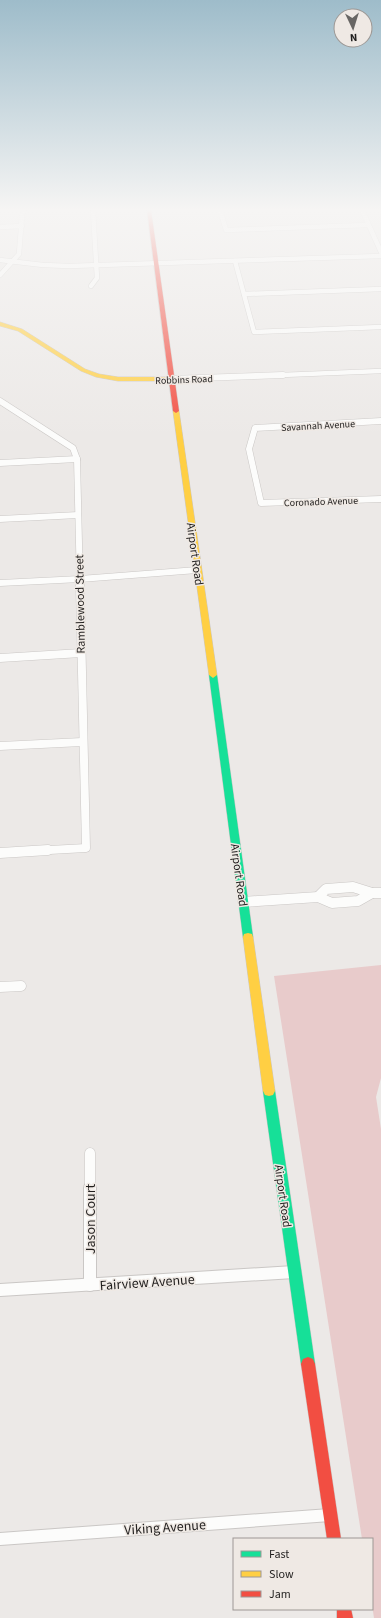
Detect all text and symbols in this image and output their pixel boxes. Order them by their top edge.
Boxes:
north arrow [333,8,373,48]
text: N [349,30,358,45]
street label: Robbins Road [155,372,213,388]
street label: Savannah Avenue [281,417,355,435]
street label: Coronado Avenue [284,494,358,510]
street label: Airport Road [182,522,207,587]
street label: Ramblewood Street [71,554,90,654]
street label: Airport Road [226,843,251,908]
street label: Airport Road [270,1164,295,1229]
street label: Jason Court [81,1184,101,1254]
street label: Fairview Avenue [99,1270,195,1296]
street label: Viking Avenue [124,1515,207,1541]
legend [233,1538,373,1610]
text: Fast [269,1546,289,1563]
text: Slow [269,1566,294,1583]
text: Jam [269,1586,291,1603]

